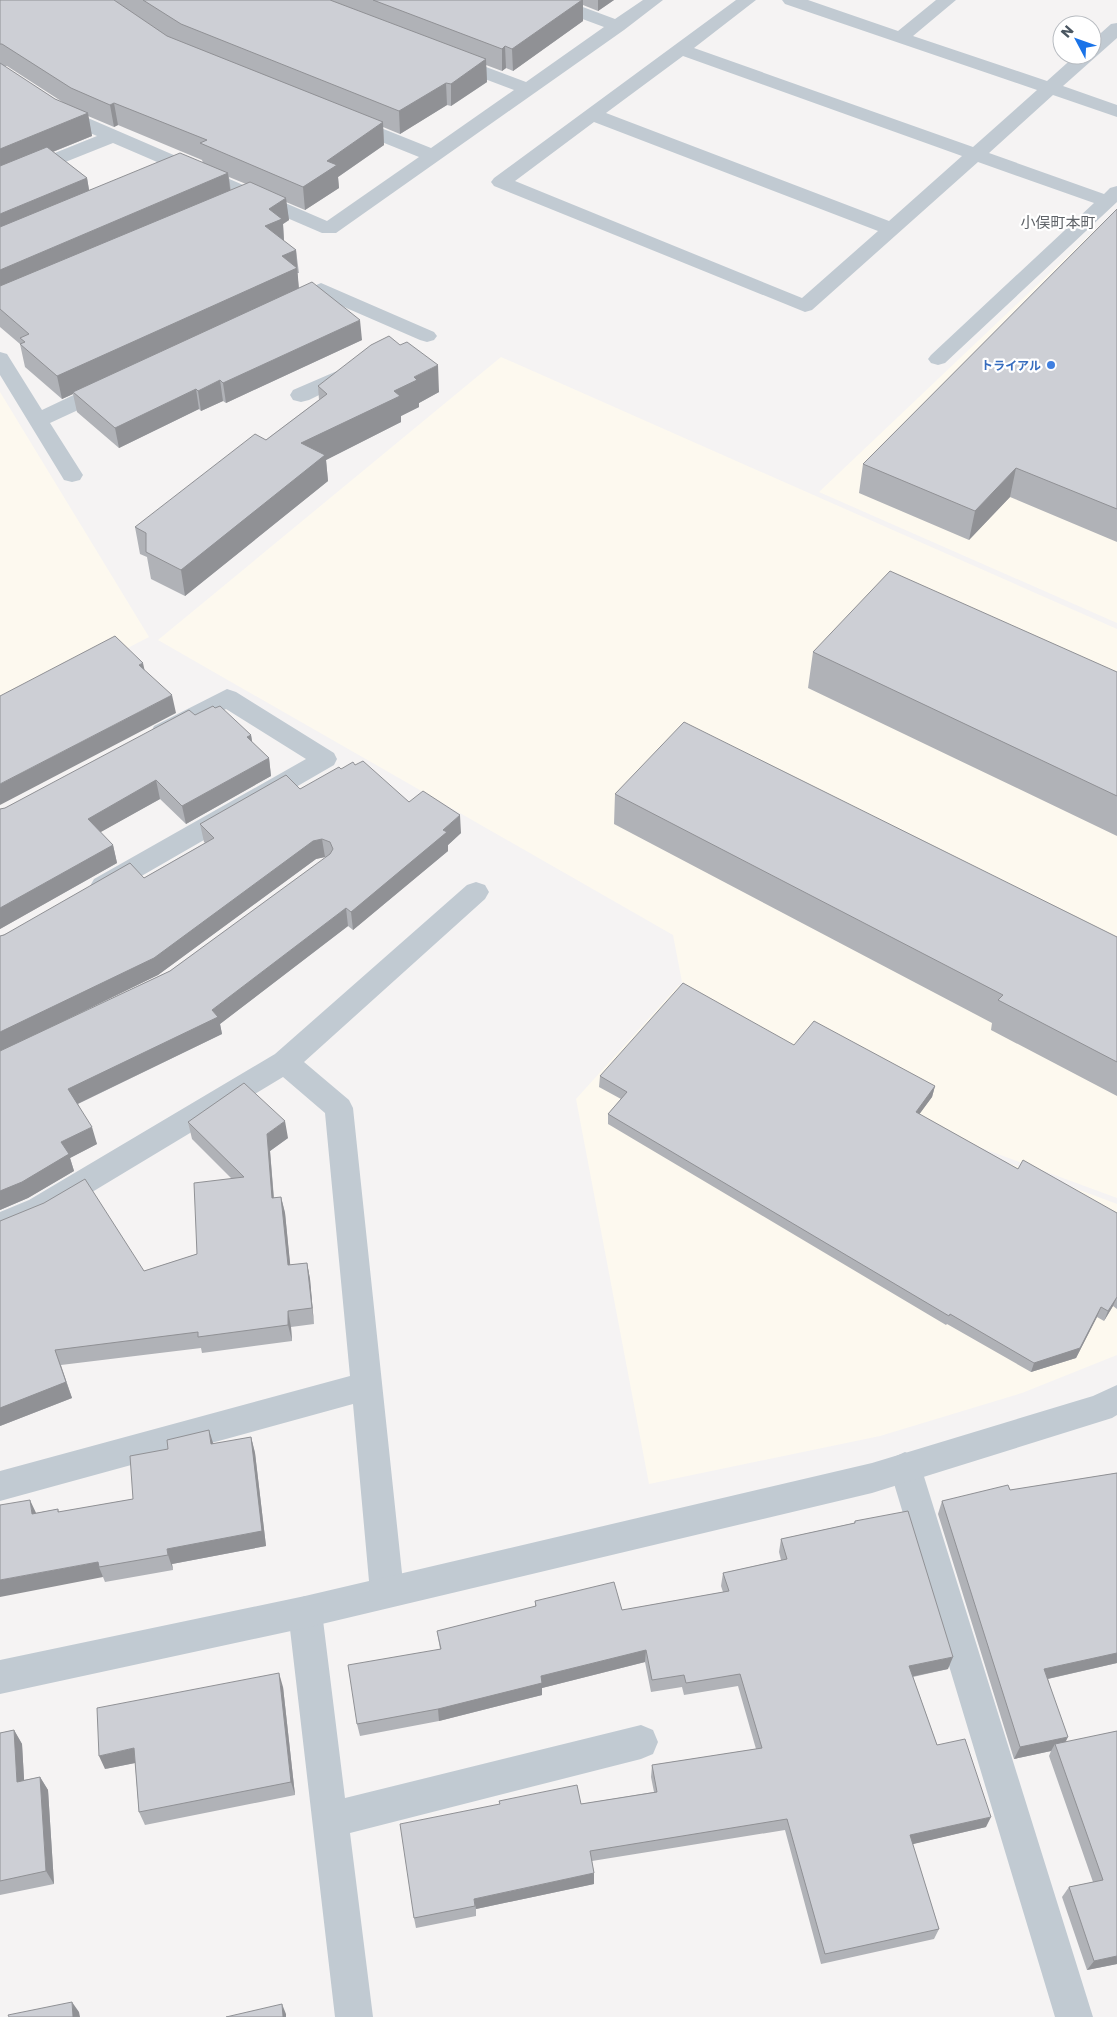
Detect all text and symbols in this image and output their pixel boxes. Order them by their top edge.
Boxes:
north arrow [1052,15,1102,65]
text: N [1056,21,1078,42]
district label: 小俣町本町 [1020,212,1096,233]
place label: トライアル [981,357,1041,374]
marker: トライアル [1045,359,1057,371]

